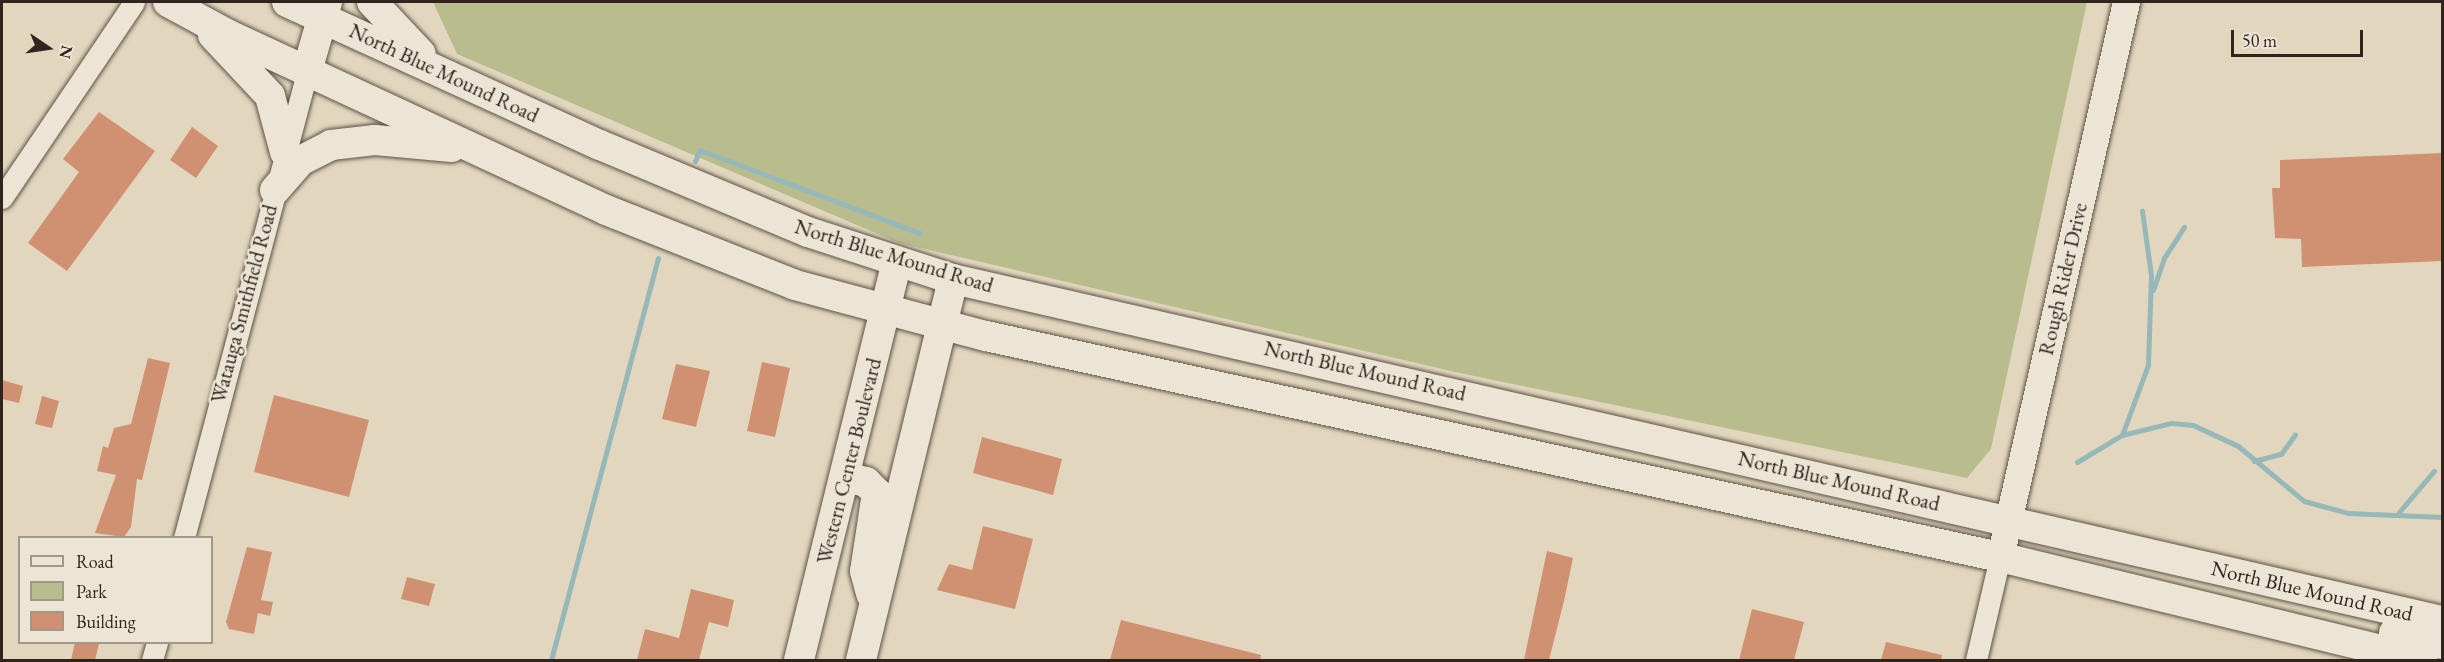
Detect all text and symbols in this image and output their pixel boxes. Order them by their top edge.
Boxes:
north arrow [18,18,78,78]
street label: North Blue Mound Road [345,18,543,128]
scale bar [2234,18,2366,56]
text: 50 m [2242,29,2277,52]
text: N [54,43,78,61]
street label: Rough Rider Drive [2033,200,2093,358]
street label: Watauga Smithfield Road [205,202,283,406]
street label: North Blue Mound Road [792,214,996,298]
street label: North Blue Mound Road [1262,336,1468,406]
street label: Western Center Boulevard [811,355,887,567]
street label: North Blue Mound Road [1736,446,1942,516]
legend [18,536,213,644]
text: Road [76,550,114,573]
street label: North Blue Mound Road [2209,556,2415,626]
text: Park [76,580,107,603]
text: Building [76,610,136,633]

